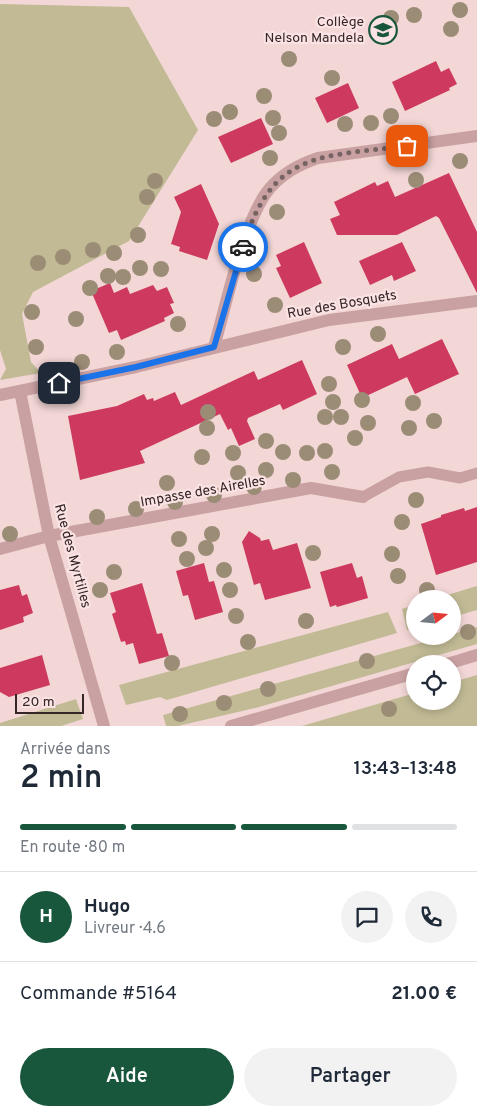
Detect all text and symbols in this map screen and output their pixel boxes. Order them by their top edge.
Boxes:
place label: Collège Nelson Mandela [265,14,364,47]
school or university icon: Collège Nelson Mandela [368,15,398,45]
pin [386,125,428,167]
icon: bag [393,132,421,160]
courier [218,222,268,272]
icon: car [229,233,257,261]
street label: Rue des Bosquets [286,287,398,323]
pin [38,362,80,404]
icon: home [45,369,73,397]
street label: Impasse des Airelles [139,473,267,511]
street label: Rue des Myrtilles [50,502,94,610]
north arrow [406,590,461,645]
map controls [406,590,461,710]
button: locate [406,655,461,710]
scale bar [15,691,84,714]
text: 20 m [22,694,55,711]
text: Arrivée dans [20,740,110,760]
text: 13:43–13:48 [353,757,457,781]
text: 2 min [20,759,102,799]
text: En route · 80 m [20,838,125,858]
button: chat [341,891,393,943]
button: phone [405,891,457,943]
text: Hugo [84,895,130,919]
text: H [39,905,53,929]
text: Livreur · 4.6 [84,919,166,939]
text: Commande #5164 [20,982,177,1006]
text: 21.00 € [391,982,457,1006]
button: Aide [20,1048,234,1106]
button: Partager [244,1048,457,1106]

